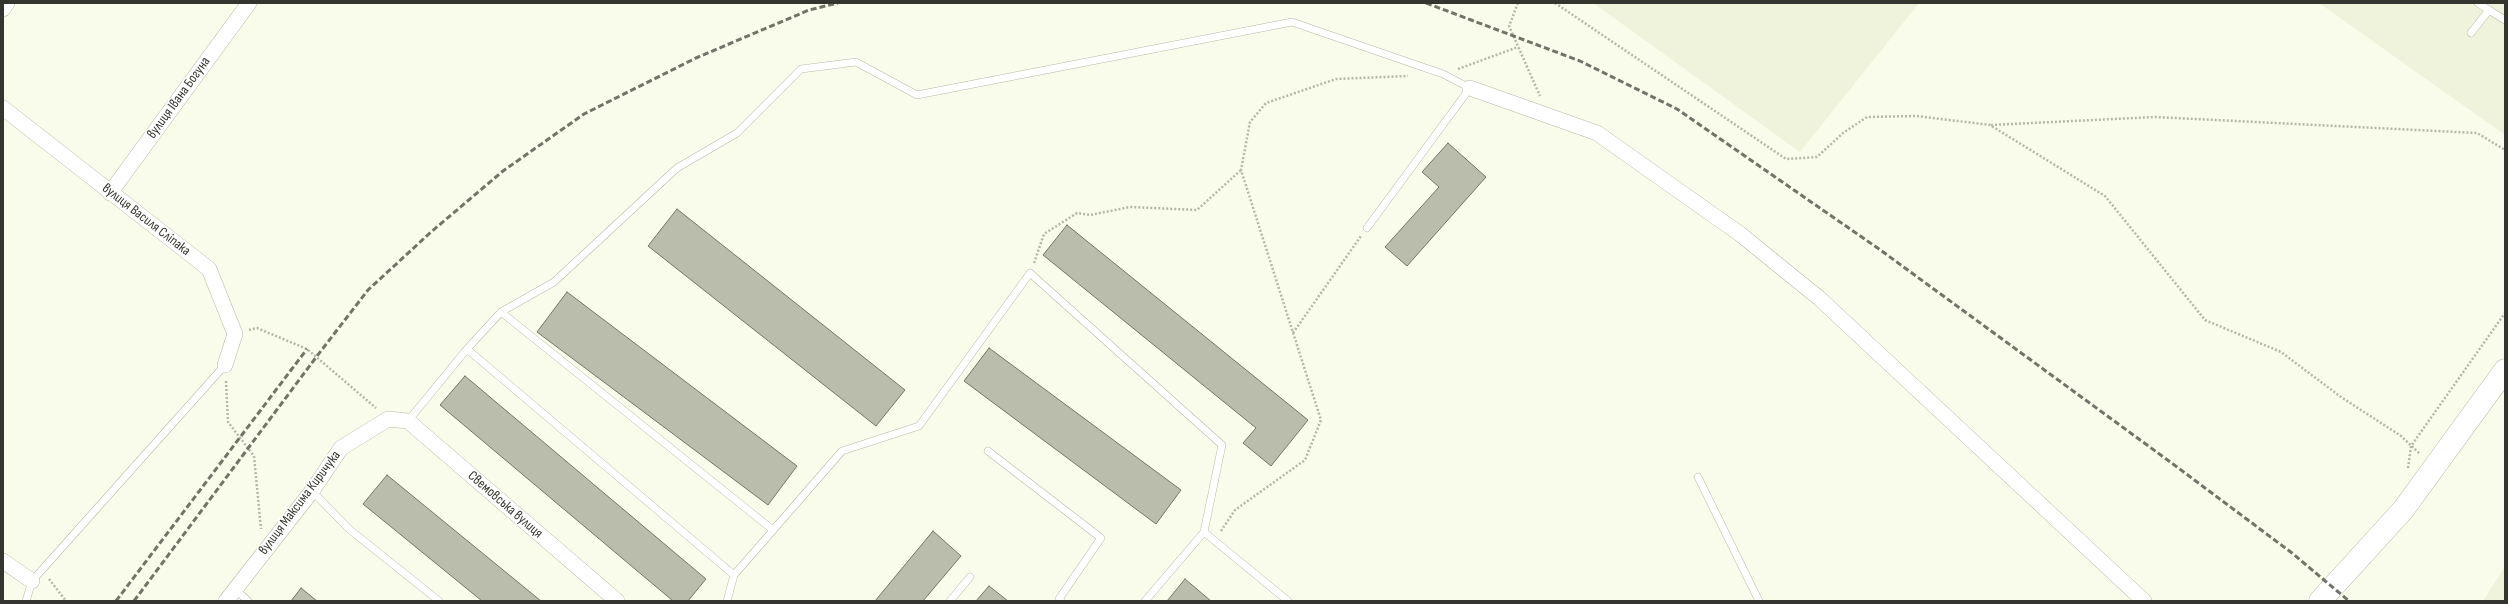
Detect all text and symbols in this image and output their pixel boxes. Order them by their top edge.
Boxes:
street label: вулиця Івана Богуна [144,54,214,142]
street label: вулиця Василя Сліпака [98,180,194,260]
street label: вулиця Максима Киричука [255,448,345,558]
street label: Свемовська вулиця [464,468,546,542]

